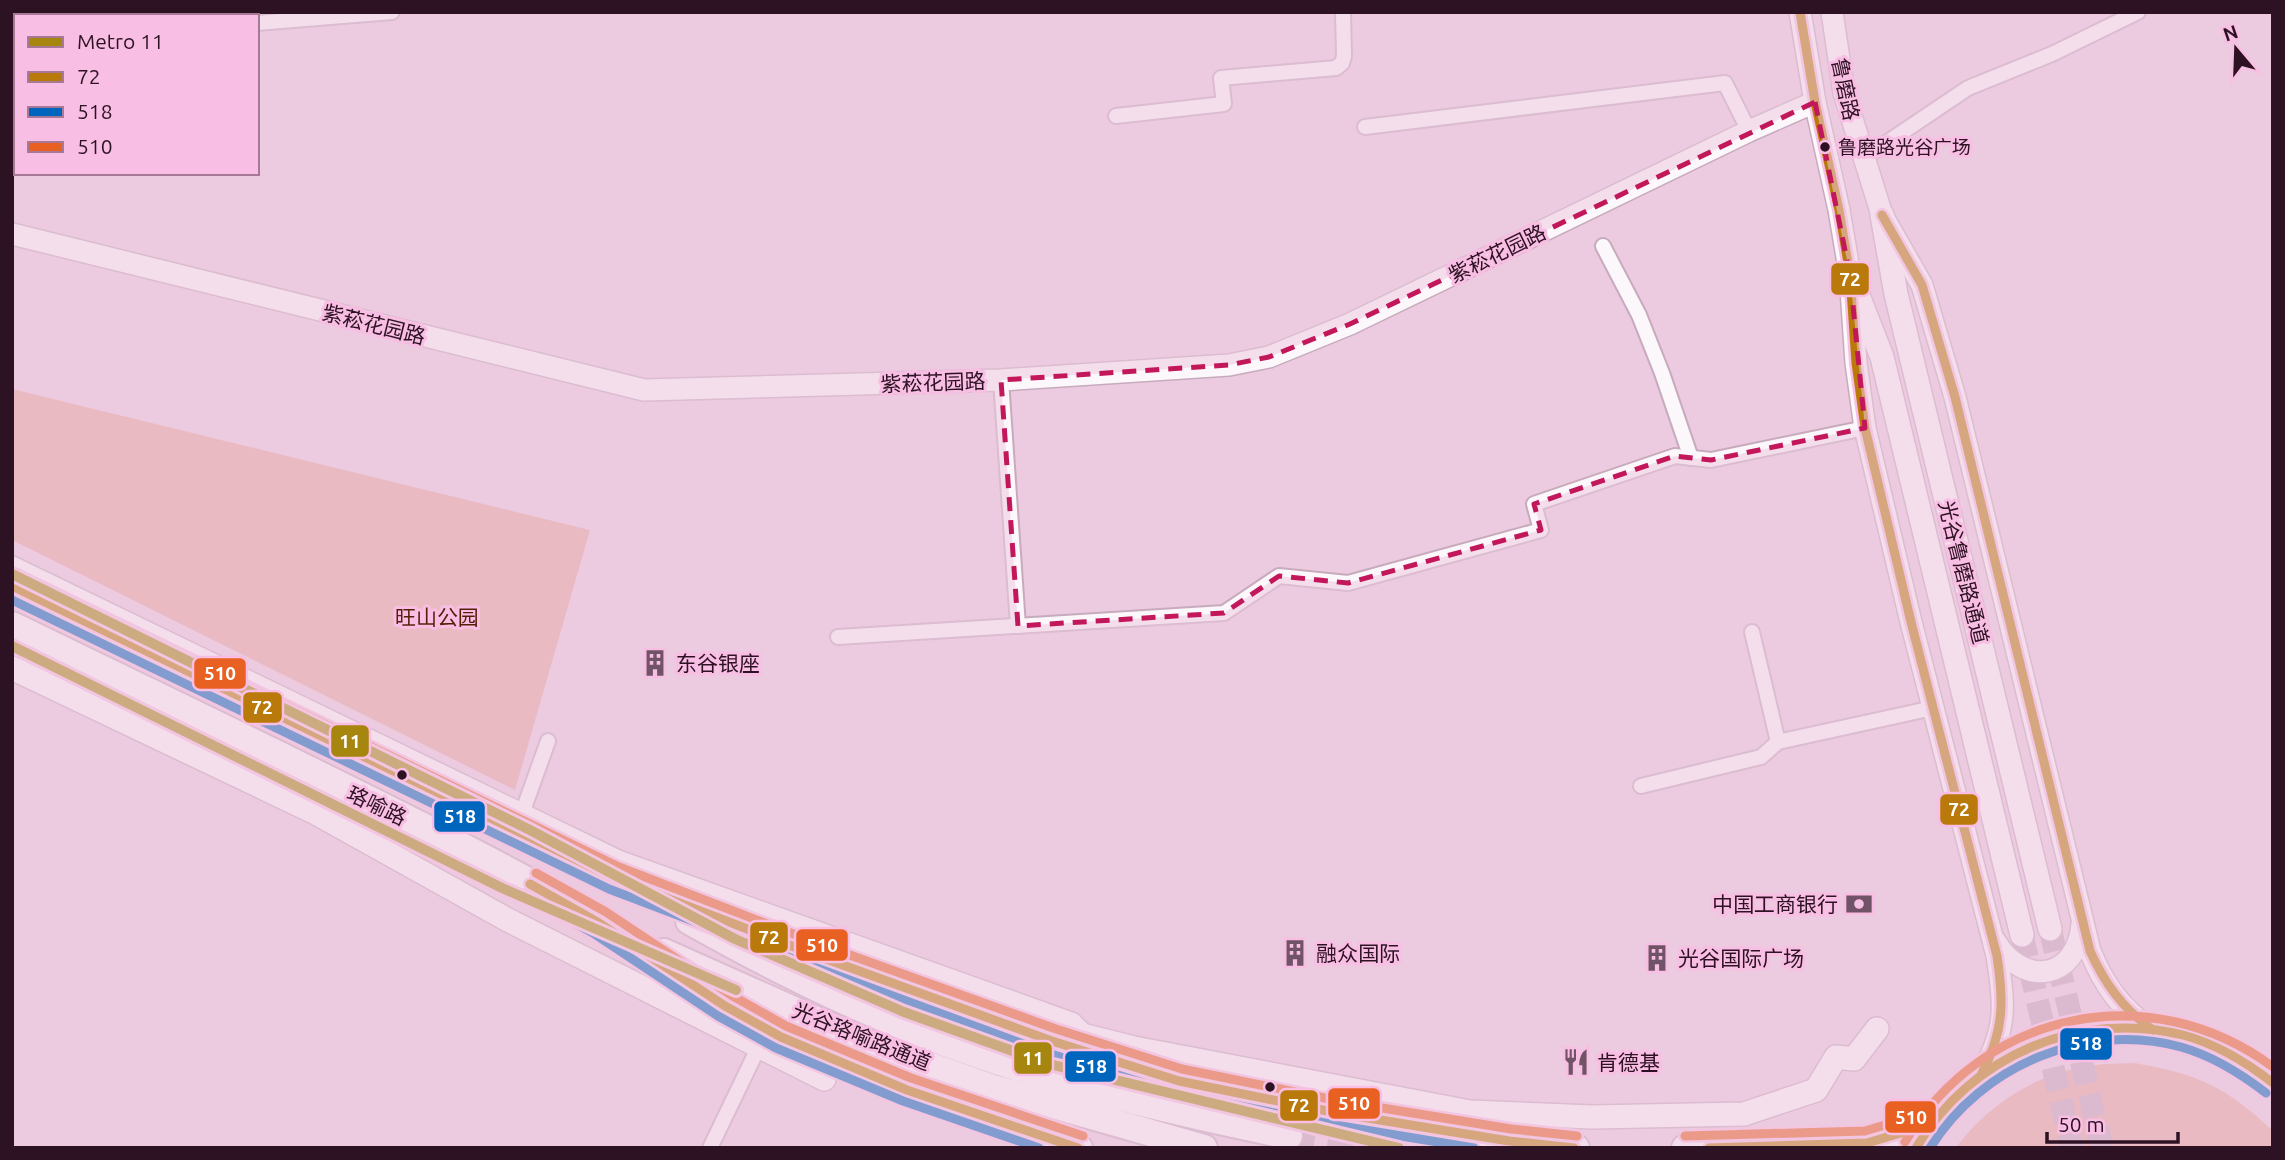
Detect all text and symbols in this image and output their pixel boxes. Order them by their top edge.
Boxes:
legend [14,14,259,175]
north arrow [2201,14,2271,84]
text: N [2220,20,2241,46]
text: Metro 11 [77,29,164,53]
street label: 鲁磨路 [1828,56,1864,122]
text: 72 [77,64,101,88]
text: 518 [77,99,113,123]
text: 510 [77,134,113,158]
place label: 鲁磨路光谷广场 [1838,136,1971,158]
marker: 鲁磨路光谷广场 [1818,140,1832,154]
street label: 紫菘花园路 [1445,219,1549,287]
line badge: 72 [1830,262,1870,296]
text: 72 [1839,268,1861,290]
street label: 紫菘花园路 [320,300,428,348]
street label: 紫菘花园路 [880,368,986,396]
street label: 光谷鲁磨路通道 [1935,498,1993,646]
park label: 旺山公园 [395,605,479,629]
building icon: 东谷银座 [640,648,670,678]
place label: 东谷银座 [676,651,760,675]
line badge: 510 [193,657,247,690]
text: 510 [204,662,236,684]
line badge: 72 [242,691,283,724]
text: 72 [251,696,273,718]
line badge: 11 [330,724,370,758]
text: 11 [339,730,361,752]
unlabelled marker [395,768,409,782]
street label: 珞喻路 [343,780,411,830]
line badge: 72 [1939,793,1979,826]
text: 72 [1948,798,1970,820]
line badge: 518 [433,800,486,833]
text: 518 [444,805,476,827]
bank icon: 中国工商银行 [1844,889,1874,919]
place label: 中国工商银行 [1712,892,1838,916]
line badge: 72 [749,921,789,954]
text: 72 [758,926,780,948]
line badge: 510 [795,928,849,962]
text: 510 [806,934,838,956]
building icon: 融众国际 [1280,938,1310,968]
place label: 融众国际 [1316,941,1400,965]
building icon: 光谷国际广场 [1642,943,1672,973]
place label: 光谷国际广场 [1678,946,1804,970]
street label: 光谷珞喻路通道 [789,997,935,1075]
line badge: 518 [2059,1027,2113,1061]
text: 518 [2070,1032,2102,1054]
line badge: 11 [1013,1041,1053,1075]
text: 11 [1022,1047,1044,1069]
restaurant icon: 肯德基 [1561,1047,1591,1077]
line badge: 518 [1064,1050,1117,1083]
place label: 肯德基 [1597,1050,1660,1074]
text: 518 [1075,1055,1107,1077]
unlabelled marker [1263,1080,1277,1094]
line badge: 510 [1327,1087,1381,1120]
line badge: 72 [1279,1089,1319,1122]
text: 510 [1338,1092,1370,1114]
text: 72 [1288,1094,1310,1116]
line badge: 510 [1884,1100,1937,1134]
scale bar [2047,1100,2178,1144]
text: 510 [1895,1106,1927,1128]
text: 50 m [2058,1112,2105,1136]

